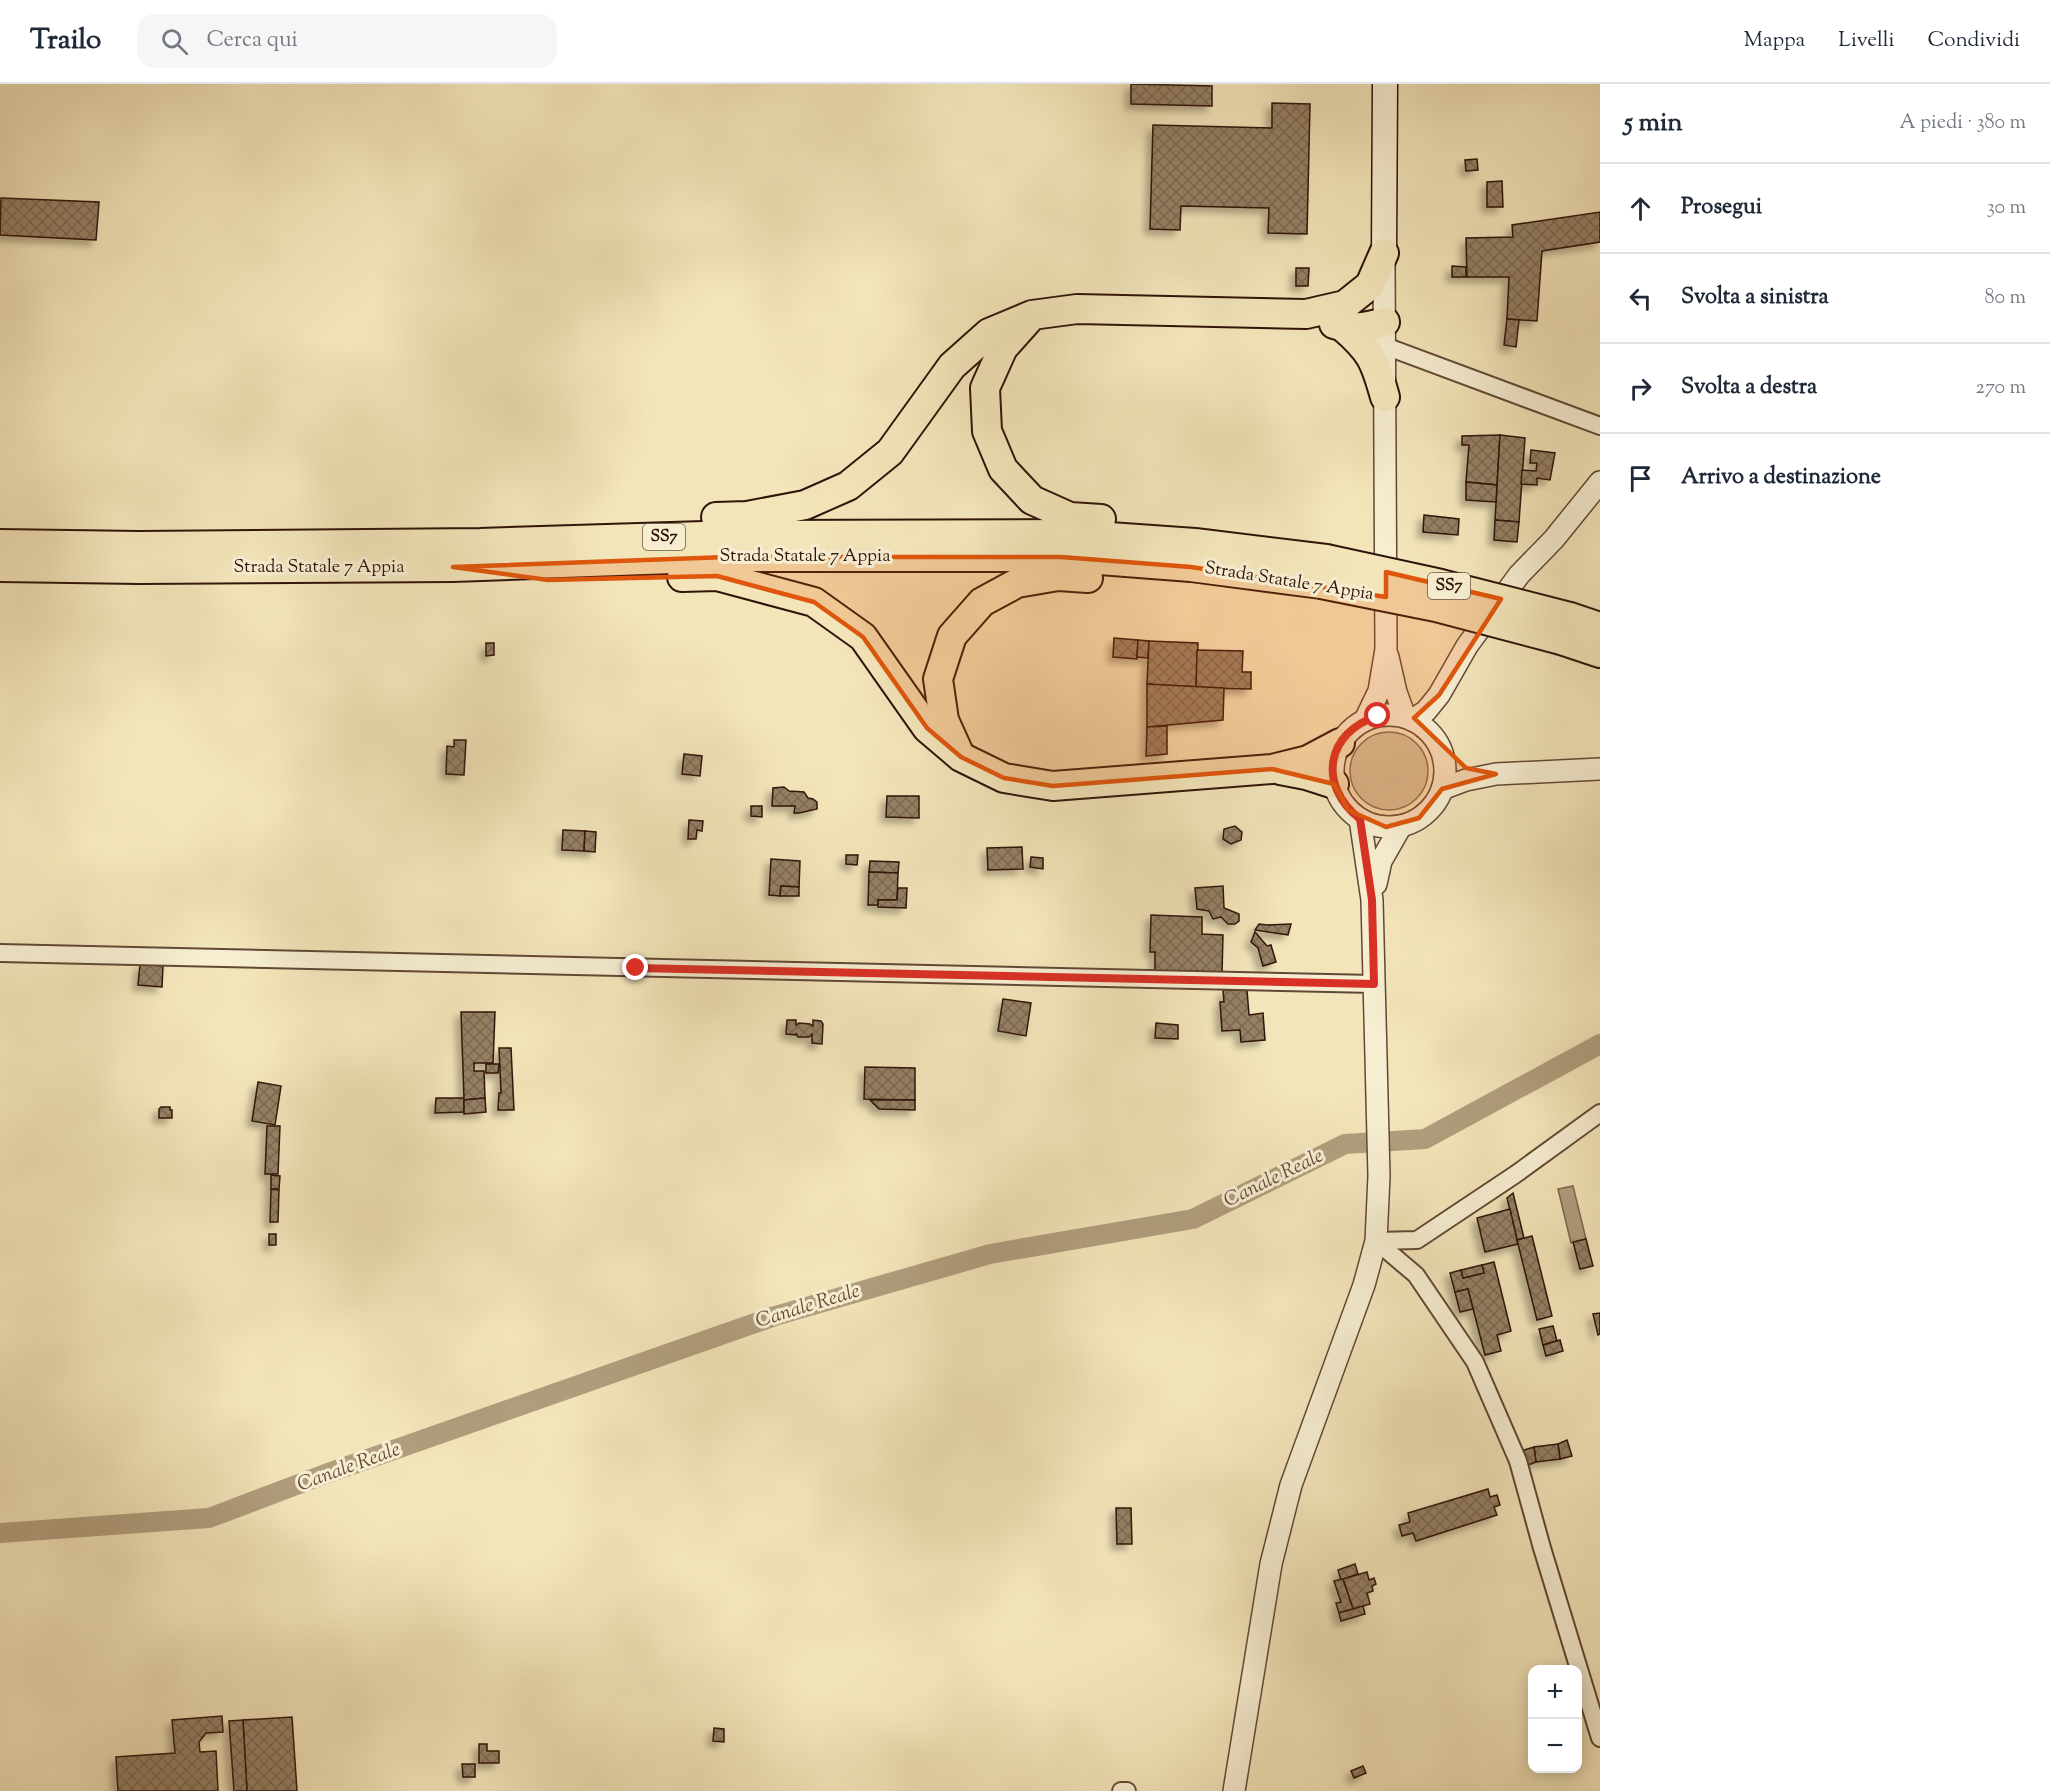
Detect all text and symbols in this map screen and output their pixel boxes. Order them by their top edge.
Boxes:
search box [137,14,557,68]
text: Trailo [30,21,101,61]
icon: search [158,25,191,58]
text: Cerca qui [206,25,298,57]
text: Mappa [1744,26,1805,56]
text: Livelli [1838,26,1895,56]
text: Condividi [1928,26,2020,56]
text: 5 min [1624,105,1683,142]
text: A piedi · 380 m [1900,109,2026,138]
icon: ahead [1624,192,1657,225]
text: Prosegui [1681,192,1762,224]
text: 30 m [1987,194,2026,223]
icon: left [1624,282,1657,315]
text: Svolta a sinistra [1681,282,1829,314]
text: 80 m [1985,284,2026,313]
icon: right [1624,372,1657,405]
text: Svolta a destra [1681,372,1817,404]
text: 270 m [1976,374,2026,403]
icon: arrive [1624,462,1657,495]
text: Arrivo a destinazione [1681,462,1881,494]
road number: SS7 [643,524,685,550]
street label: Strada Statale 7 Appia [720,544,891,570]
street label: Strada Statale 7 Appia [234,555,405,581]
street label: Strada Statale 7 Appia [1203,556,1375,608]
road number: SS7 [1428,573,1470,599]
route start [1364,702,1390,728]
route end [622,954,648,980]
water label: Canale Reale [1219,1142,1329,1216]
water label: Canale Reale [752,1277,864,1337]
water label: Canale Reale [293,1436,405,1500]
map controls [1528,1665,1582,1773]
button: + [1528,1665,1582,1719]
button: − [1528,1719,1582,1773]

